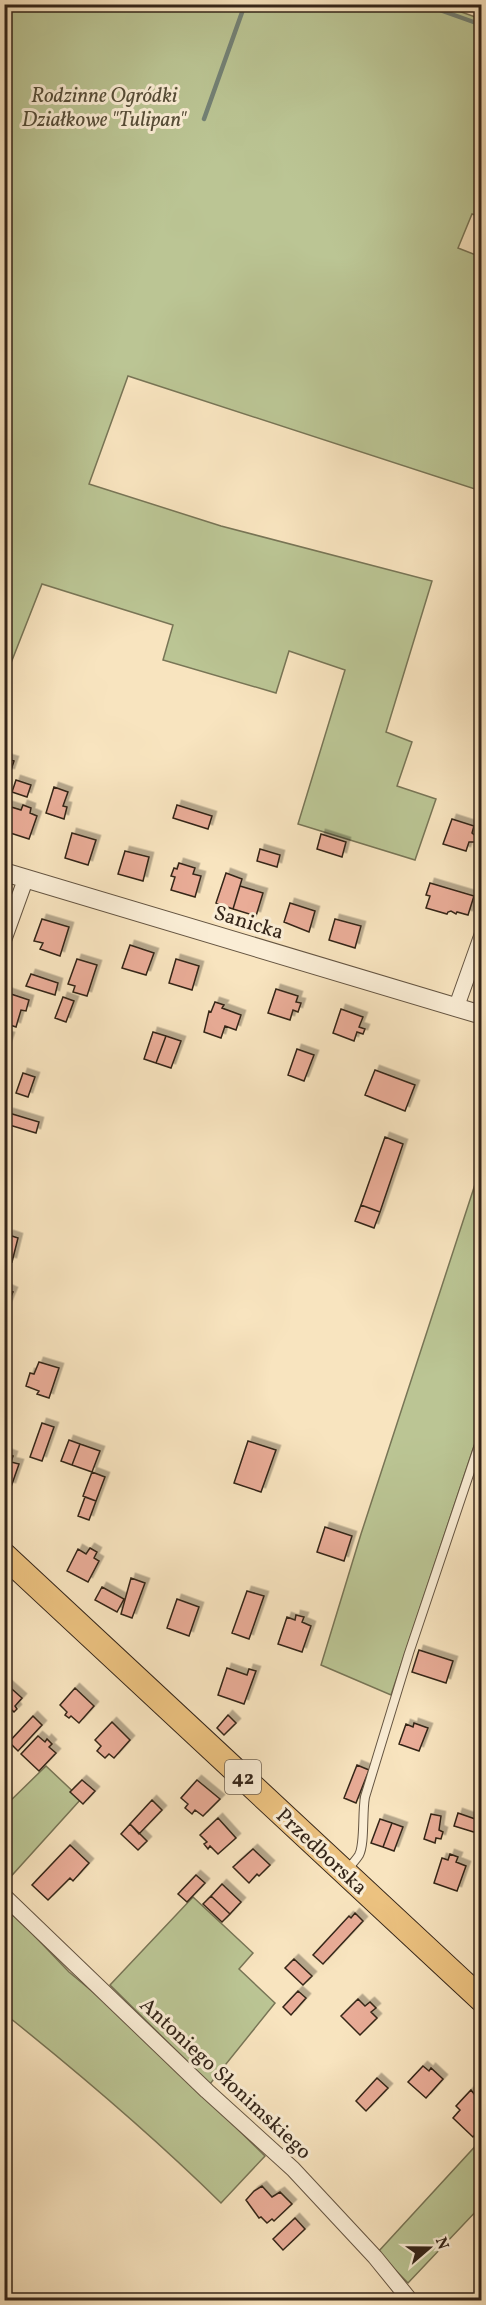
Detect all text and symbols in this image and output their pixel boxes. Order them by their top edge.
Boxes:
park label: Rodzinne Ogródki Działkowe "Tulipan" [22,82,187,135]
street label: Sanicka [210,899,287,948]
road number: 42 [225,1760,261,1794]
street label: Przedborska [269,1802,373,1902]
street label: Antoniego Słonimskiego [133,1992,317,2167]
north arrow [399,2218,459,2278]
text: N [429,2234,454,2253]

